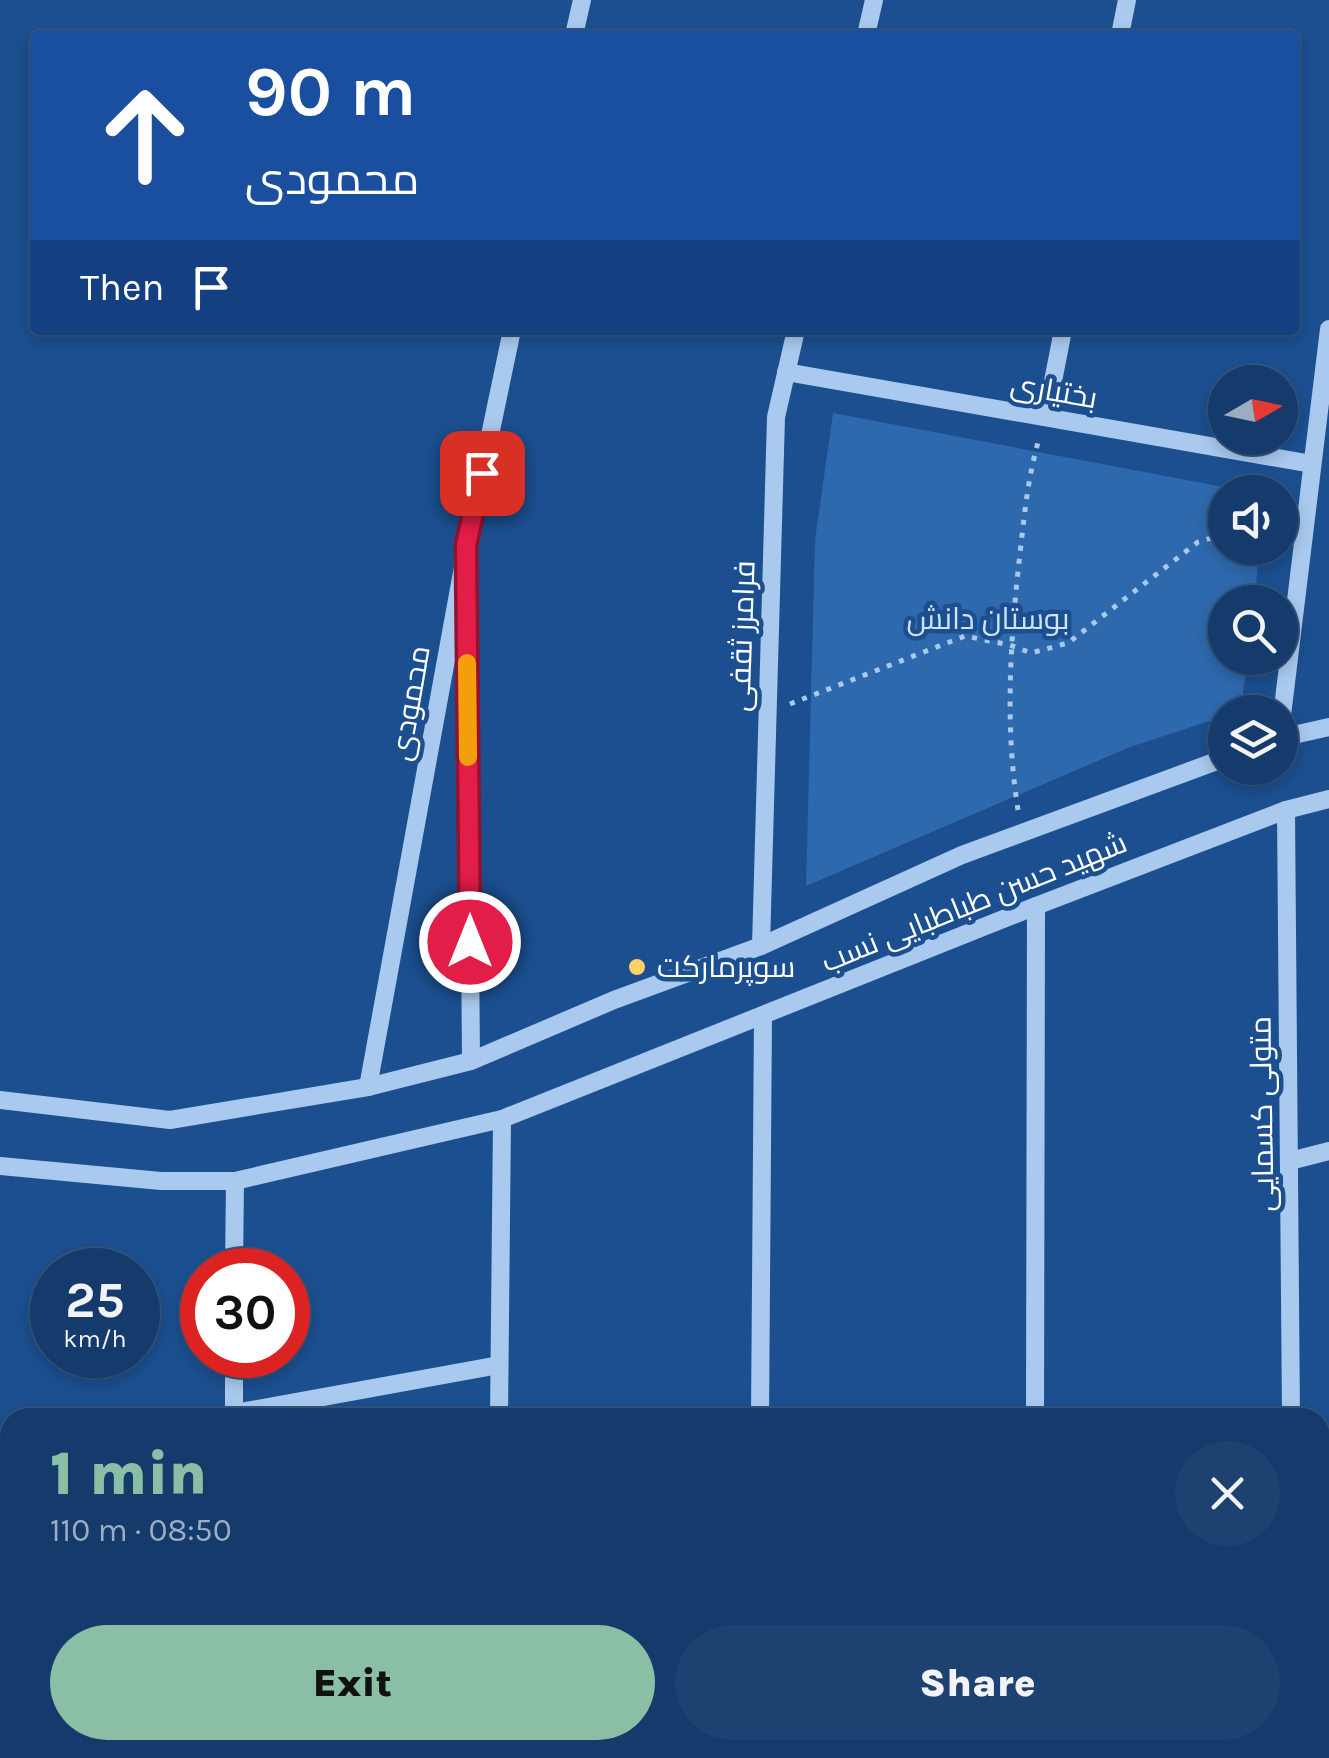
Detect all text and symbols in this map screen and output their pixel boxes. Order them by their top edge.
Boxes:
text: 90 m [245,51,416,133]
icon: ahead [80,70,210,200]
text: محمودی [245,153,419,205]
icon: arrive [184,260,239,315]
text: Then [80,265,164,310]
north arrow [1208,365,1298,455]
map controls [1208,365,1298,785]
street label: بختیاری [1008,366,1100,416]
pin [440,431,525,516]
icon: arrive [455,446,510,501]
button: sound [1208,475,1298,565]
street label: فرامرز ثقفی [721,560,763,712]
button: search [1208,585,1298,675]
park label: بوستان دانش [907,601,1069,637]
street label: محمودی [382,643,438,763]
button: layers [1208,695,1298,785]
street label: شهید حسن طباطبایی نسب [816,824,1132,980]
position arrow [418,890,522,994]
place label: سوپرمارکت [657,949,795,986]
marker: سوپرمارکت [626,956,648,978]
street label: متولی کسمایی [1242,1016,1282,1212]
speed limit sign: 30 [180,1248,310,1378]
text: 25 [65,1271,125,1330]
text: km/h [63,1324,127,1353]
text: 1 min [50,1439,207,1509]
button: close [1175,1441,1280,1546]
text: 110 m · 08:50 [50,1512,232,1549]
button: Exit [50,1625,655,1740]
button: Share [675,1625,1280,1740]

